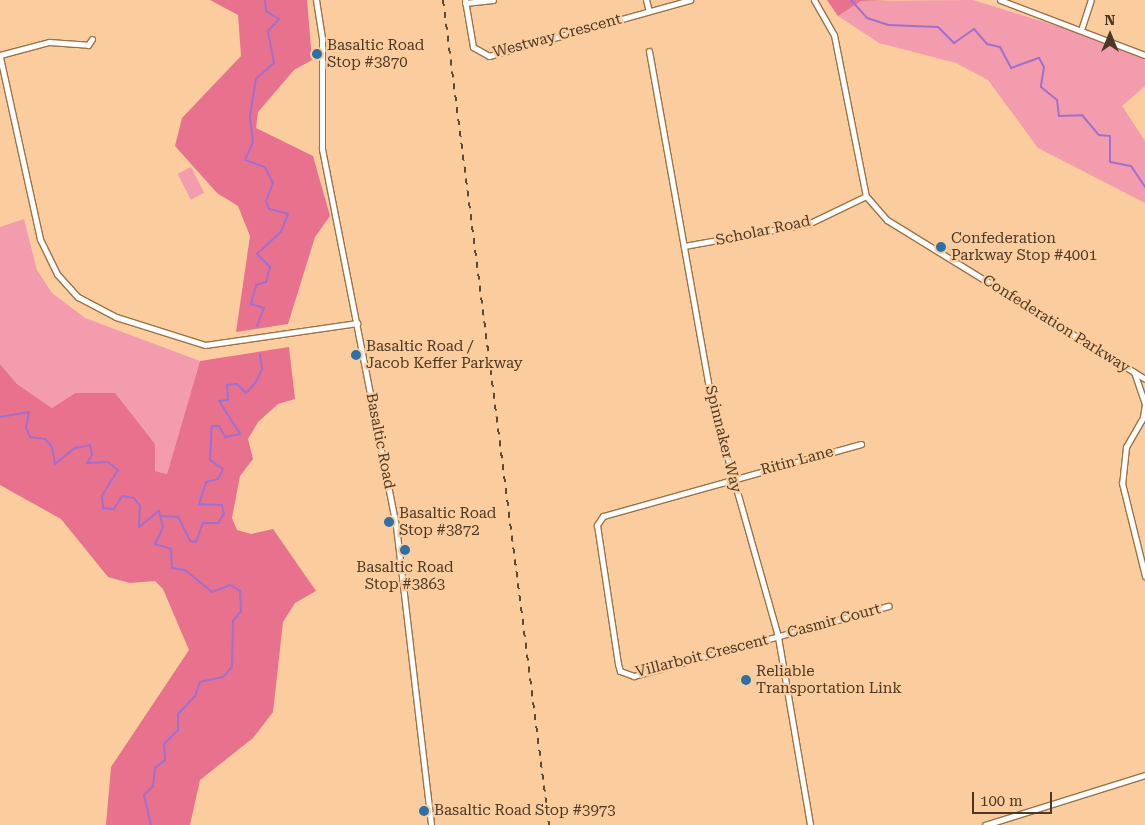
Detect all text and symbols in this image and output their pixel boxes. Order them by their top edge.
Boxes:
street label: Westway Crescent [491,10,623,62]
north arrow [1085,10,1135,60]
text: N [1105,12,1115,28]
place label: Basaltic Road Stop #3870 [327,36,424,71]
marker: Basaltic Road Stop #3870 [311,48,323,60]
street label: Scholar Road [714,212,812,250]
place label: Confederation Parkway Stop #4001 [951,229,1097,264]
marker: Confederation Parkway Stop #4001 [935,241,947,253]
street label: Confederation Parkway [979,271,1133,377]
place label: Basaltic Road / Jacob Keffer Parkway [366,337,523,372]
marker: Basaltic Road / Jacob Keffer Parkway [350,349,362,361]
street label: Spinnaker Way [701,384,745,494]
street label: Basaltic Road [362,392,398,490]
street label: Ritin Lane [759,443,835,479]
place label: Basaltic Road Stop #3872 [399,504,496,539]
marker: Basaltic Road Stop #3872 [383,516,395,528]
marker: Basaltic Road Stop #3863 [399,544,411,556]
place label: Basaltic Road Stop #3863 [356,558,454,593]
street label: Casmir Court [785,600,883,642]
street label: Villarboit Crescent [634,631,770,681]
place label: Reliable Transportation Link [756,662,902,697]
marker: Reliable Transportation Link [740,674,752,686]
scale bar [975,782,1055,814]
text: 100 m [980,792,1023,810]
place label: Basaltic Road Stop #3973 [434,802,616,820]
marker: Basaltic Road Stop #3973 [418,805,430,817]

